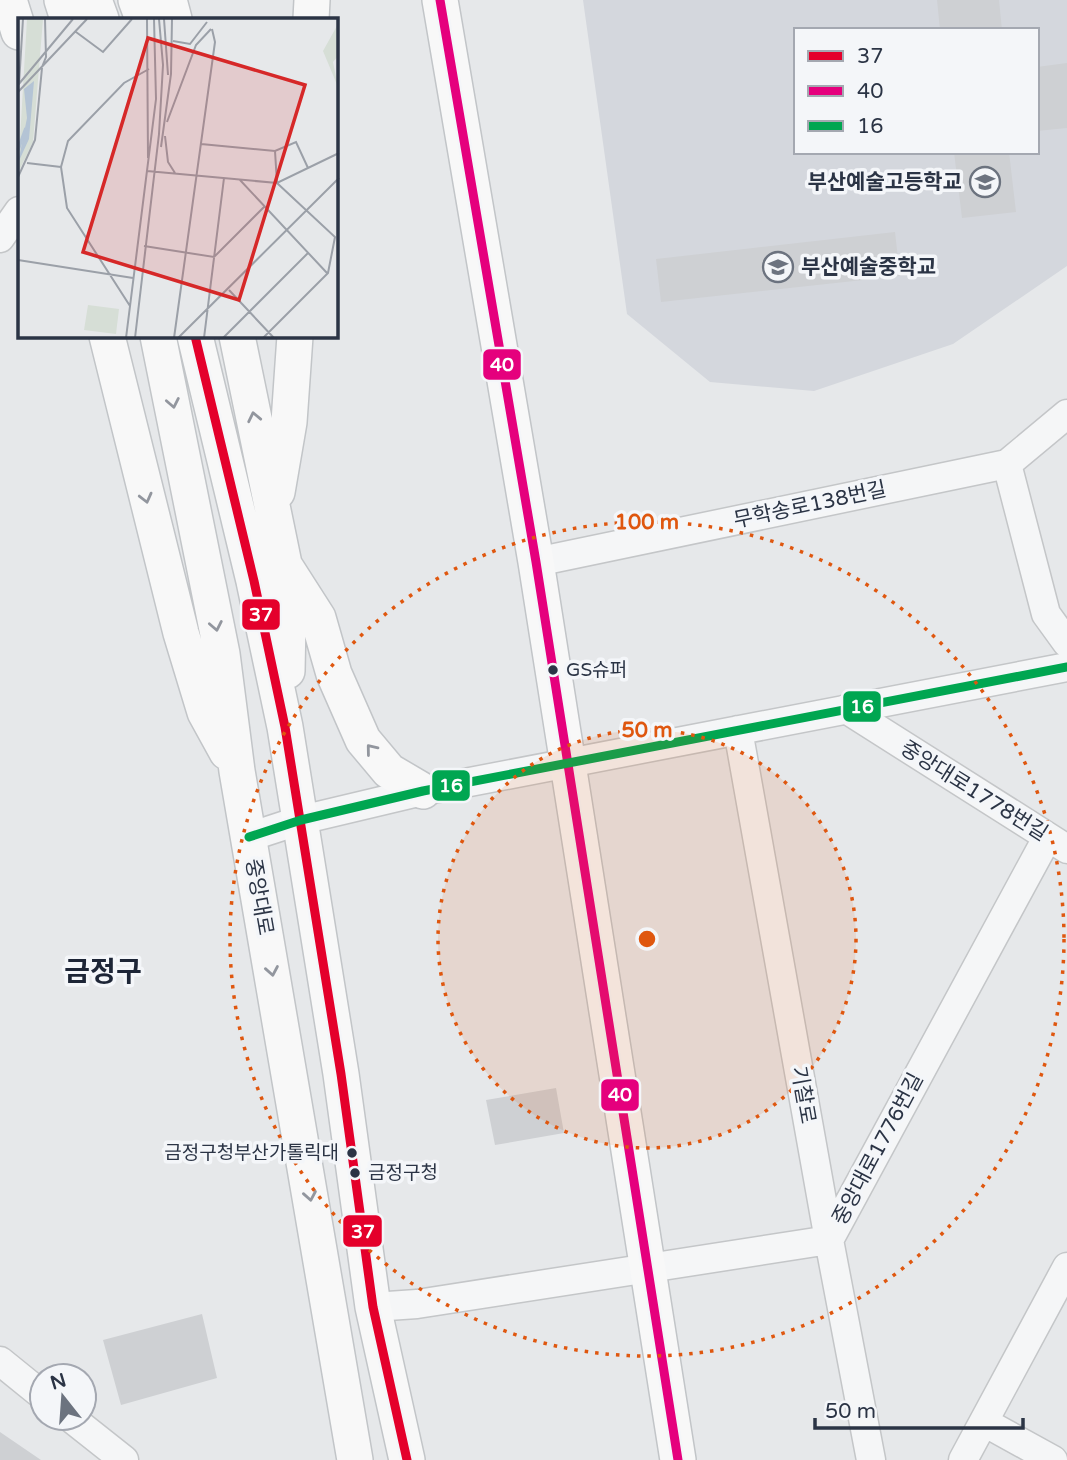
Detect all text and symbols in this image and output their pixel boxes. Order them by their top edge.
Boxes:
inset map [18,18,338,338]
legend [794,28,1039,154]
text: 37 [857,44,883,69]
text: 40 [857,79,883,104]
text: 16 [857,114,883,139]
school or university icon: 부산예술고등학교 [968,165,1002,199]
place label: 부산예술고등학교 [807,170,962,195]
school or university icon: 부산예술중학교 [761,250,795,284]
place label: 부산예술중학교 [801,255,936,280]
line badge: 40 [482,348,522,381]
text: 40 [490,354,514,376]
one-way arrow [165,397,180,409]
one-way arrow [247,411,262,423]
street label: 무학송로138번길 [731,477,889,533]
one-way arrow [138,491,152,503]
text: 100 m [615,510,679,535]
line badge: 37 [241,598,281,631]
text: 37 [249,604,273,626]
one-way arrow [208,620,223,632]
place label: GS슈퍼 [566,659,627,681]
marker: GS슈퍼 [546,663,560,677]
line badge: 16 [842,690,882,723]
text: 16 [850,696,874,718]
text: 50 m [621,718,673,743]
street label: 중앙대로1778번길 [896,736,1052,846]
one-way arrow [366,744,379,756]
line badge: 16 [431,769,471,802]
text: 16 [439,775,463,797]
street label: 중앙대로 [240,857,278,937]
centre of rings [635,927,659,951]
district label: 금정구 [64,955,142,989]
one-way arrow [264,965,279,977]
street label: 기찰로 [786,1064,820,1126]
street label: 중앙대로1776번길 [827,1069,929,1229]
line badge: 40 [600,1078,640,1112]
text: 40 [608,1084,632,1106]
place label: 금정구청부산가톨릭대 [164,1142,339,1164]
marker: 금정구청부산가톨릭대 [345,1146,359,1160]
place label: 금정구청 [368,1162,438,1184]
marker: 금정구청 [348,1166,362,1180]
one-way arrow [302,1190,317,1202]
line badge: 37 [342,1214,383,1248]
text: 37 [351,1221,375,1243]
north arrow [28,1362,98,1432]
text: N [48,1369,69,1394]
scale bar [815,1386,1023,1430]
text: 50 m [825,1399,876,1424]

